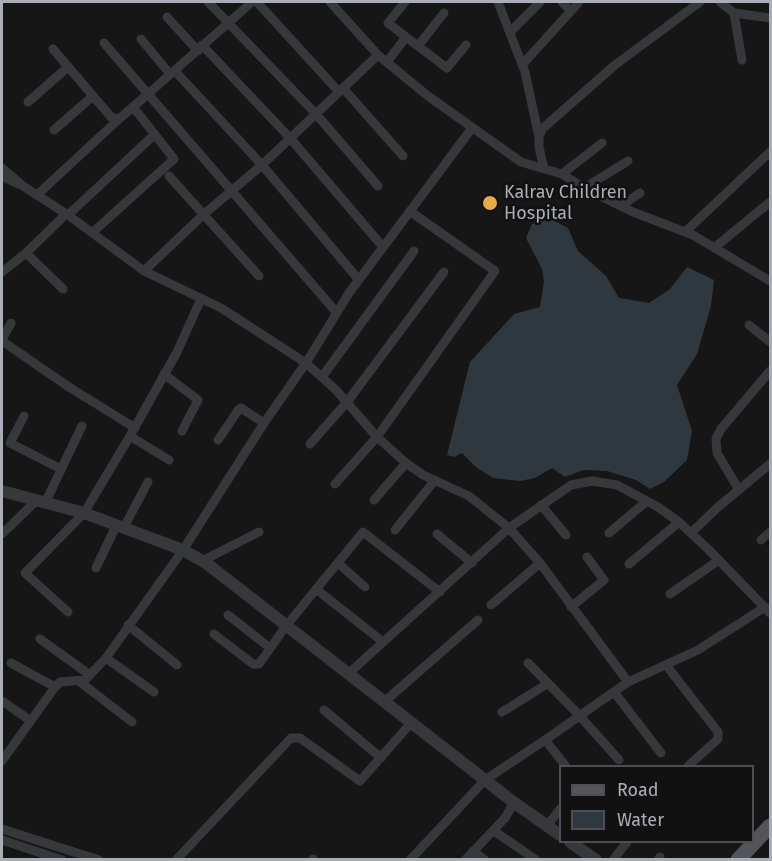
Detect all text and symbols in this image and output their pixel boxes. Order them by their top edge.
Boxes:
place label: Kalrav Children Hospital [504,182,627,224]
marker: Kalrav Children Hospital [481,194,499,212]
legend [559,765,754,843]
text: Road [617,779,659,801]
text: Water [617,809,664,831]

